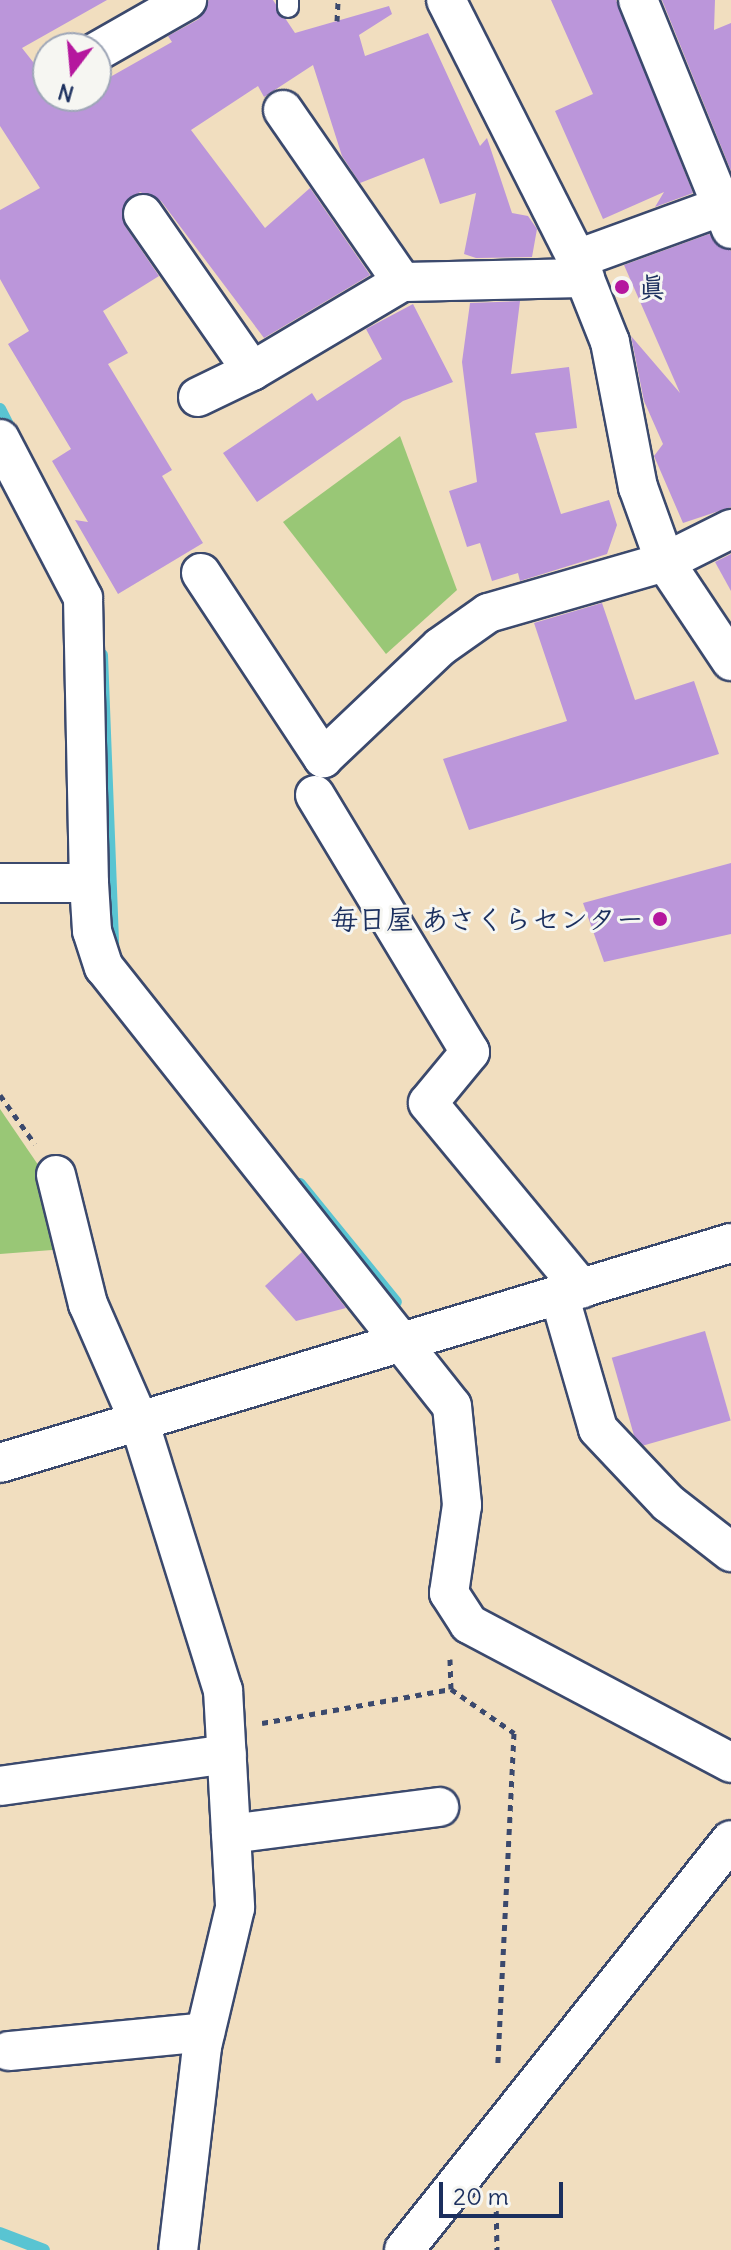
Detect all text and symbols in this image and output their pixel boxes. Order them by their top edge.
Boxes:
north arrow [32,32,112,112]
text: N [55,78,77,109]
place label: 眞 [638,270,666,304]
marker: 眞 [613,278,631,296]
place label: 毎日屋 あさくらセンター [329,902,644,936]
marker: 毎日屋 あさくらセンター [651,910,669,928]
scale bar [443,2166,567,2216]
text: 20 m [453,2181,509,2211]

